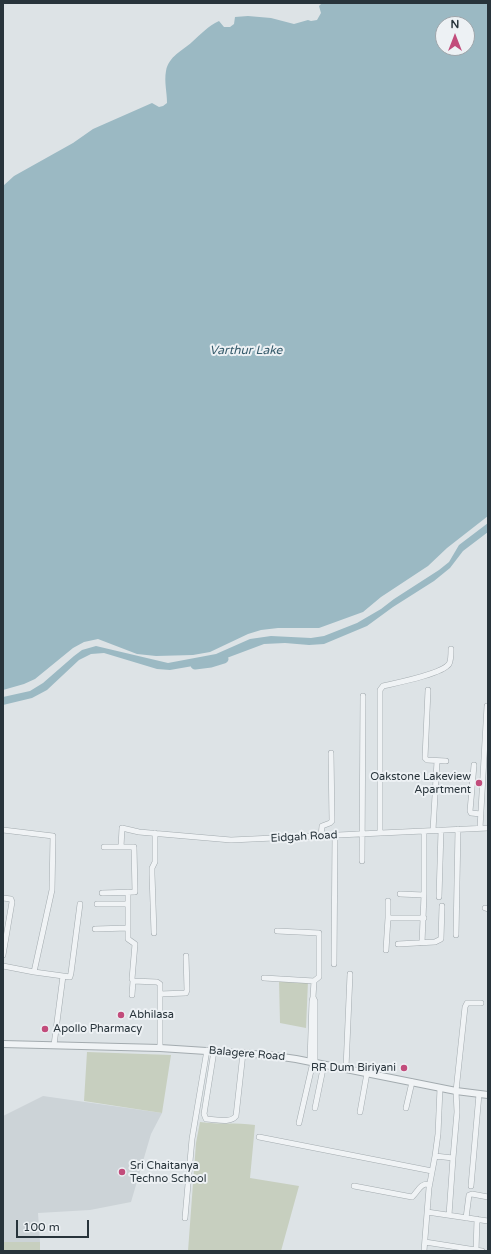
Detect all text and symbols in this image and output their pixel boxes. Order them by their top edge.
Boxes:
north arrow [435,16,475,56]
text: N [451,18,459,31]
water label: Varthur Lake [210,344,282,358]
place label: Oakstone Lakeview Apartment [370,770,471,796]
marker: Oakstone Lakeview Apartment [474,778,484,788]
street label: Eidgah Road [270,829,338,845]
place label: Abhilasa [129,1008,174,1022]
marker: Abhilasa [116,1010,126,1020]
place label: Apollo Pharmacy [53,1022,142,1036]
marker: Apollo Pharmacy [40,1024,50,1034]
street label: Balagere Road [208,1044,286,1064]
place label: RR Dum Biriyani [311,1061,396,1075]
marker: RR Dum Biriyani [399,1063,409,1073]
place label: Sri Chaitanya Techno School [130,1159,206,1185]
marker: Sri Chaitanya Techno School [117,1167,127,1177]
scale bar [18,1212,91,1238]
text: 100 m [23,1220,60,1234]

